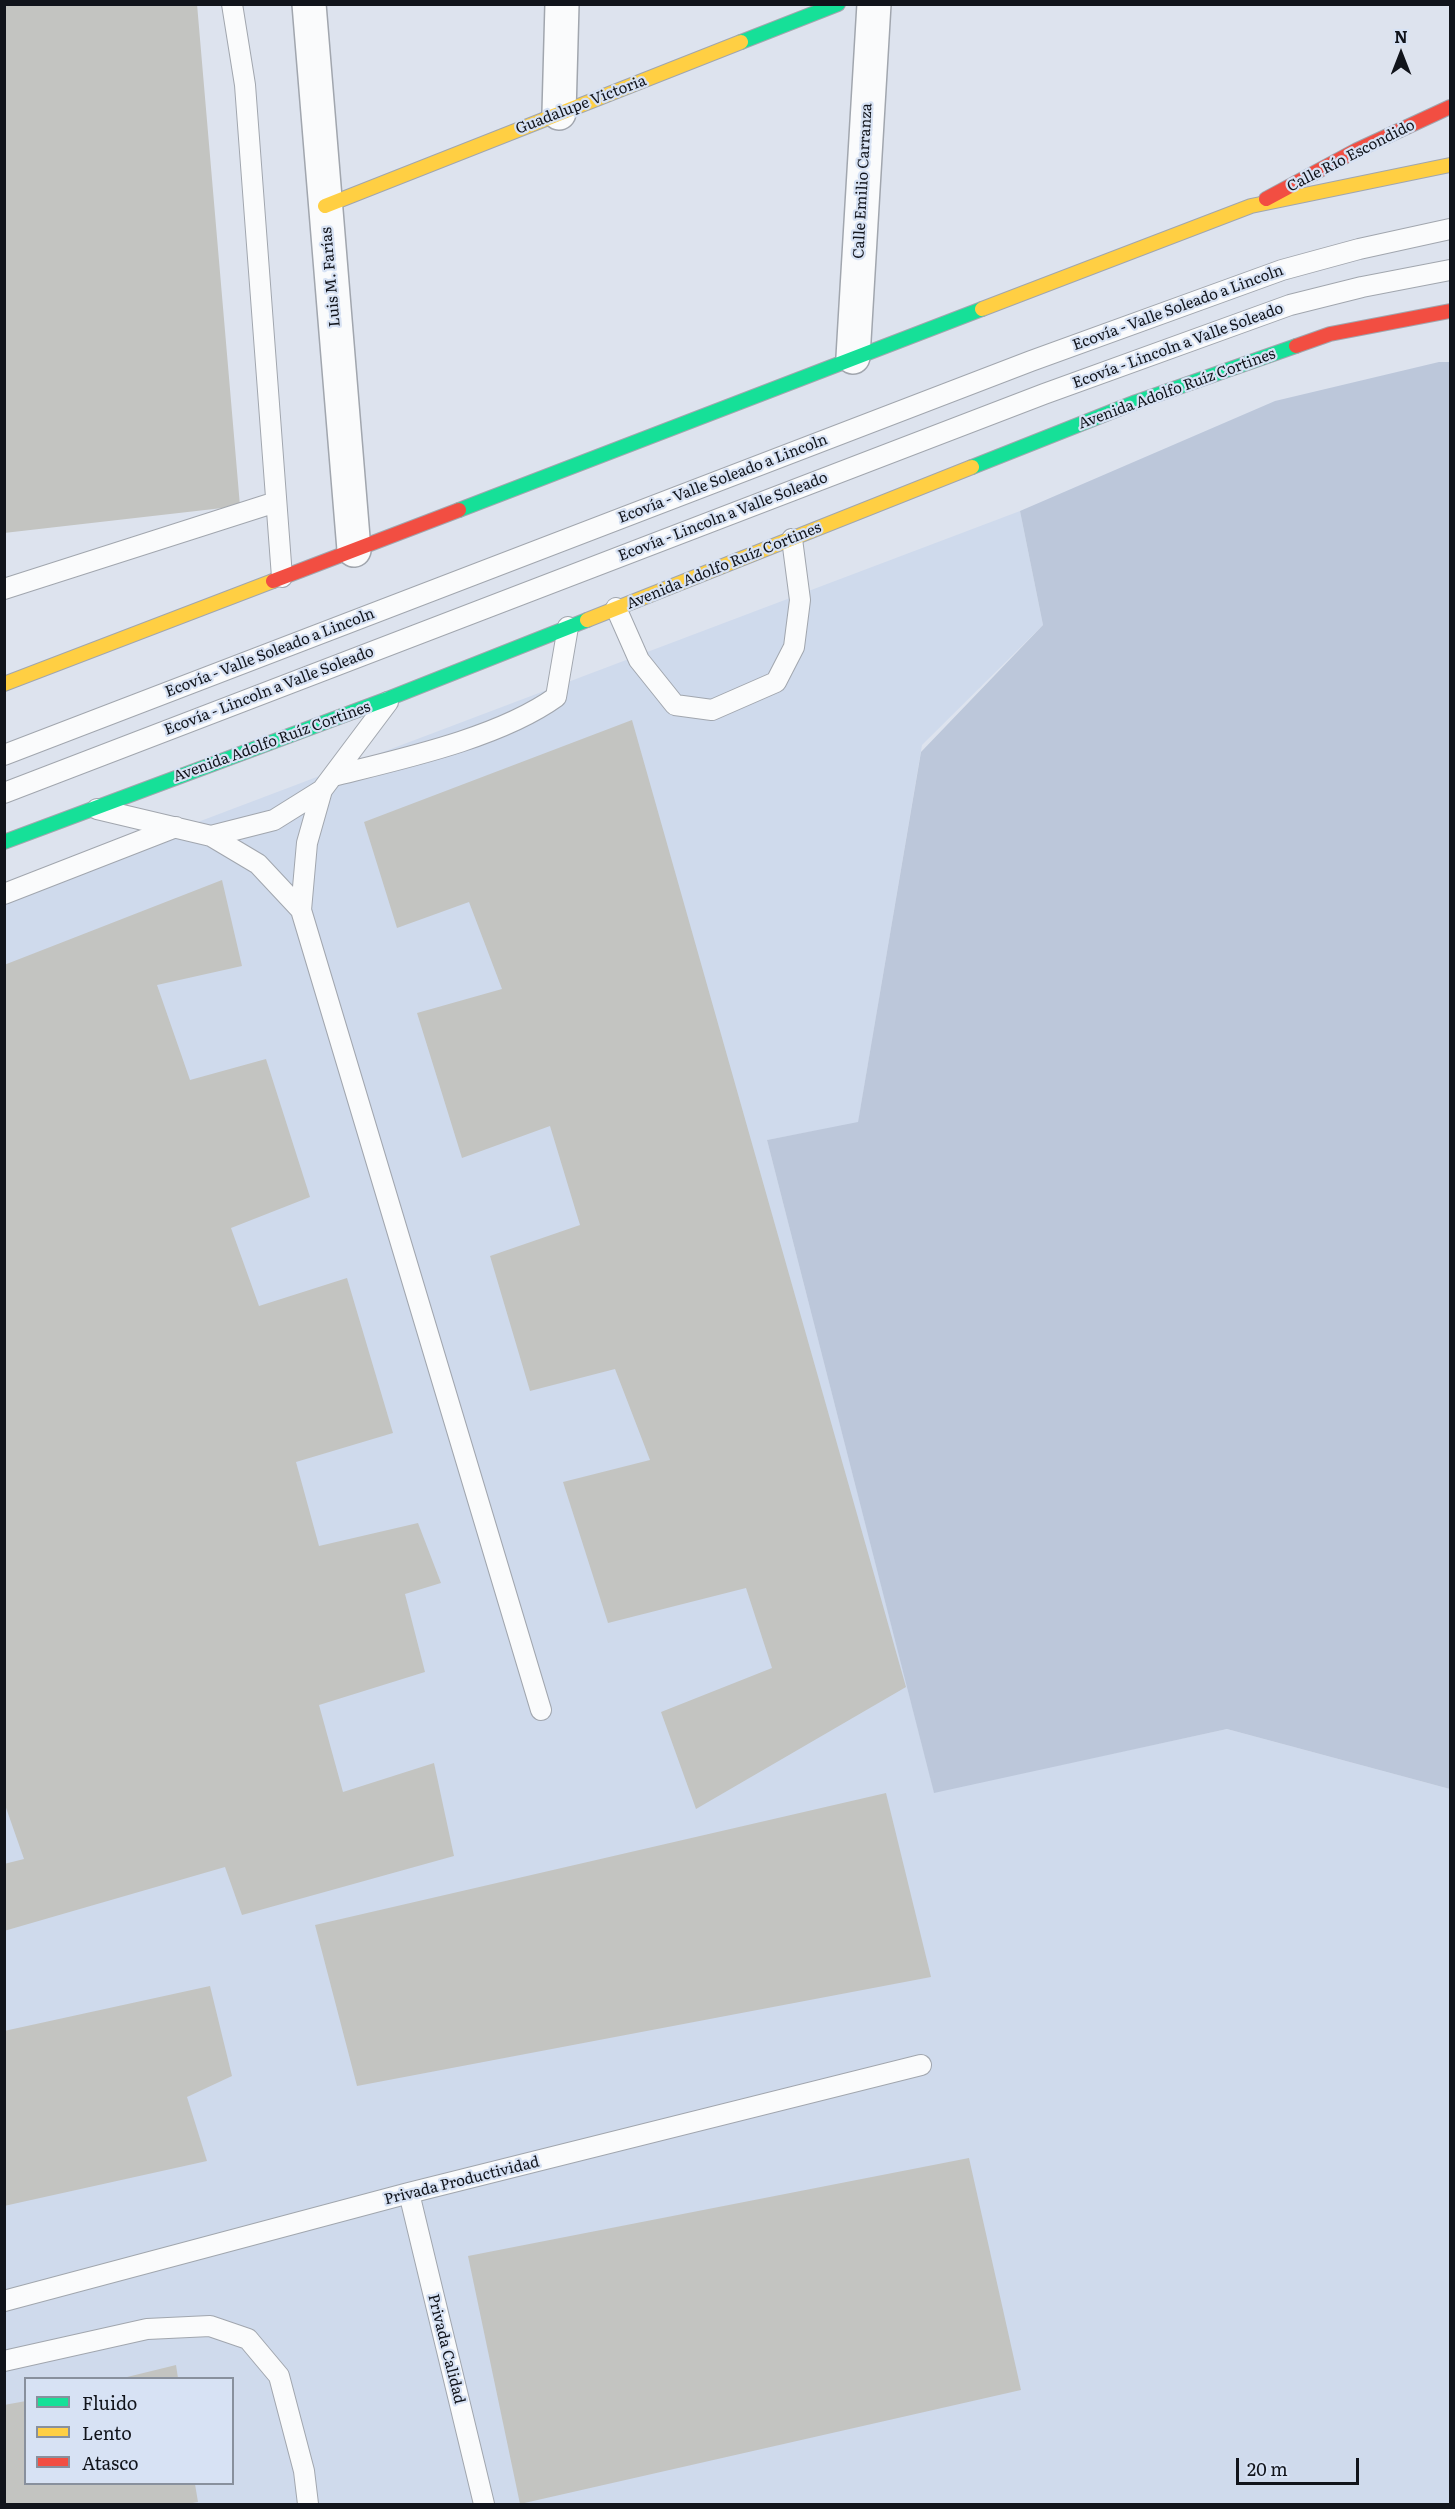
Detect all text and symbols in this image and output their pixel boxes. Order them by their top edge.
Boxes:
north arrow [1371,24,1431,84]
text: N [1394,24,1408,48]
street label: Guadalupe Victoria [513,72,649,138]
street label: Calle Emilio Carranza [850,103,876,259]
street label: Calle Río Escondido [1284,116,1418,196]
street label: Luis M. Farías [318,226,344,328]
street label: Ecovía - Valle Soleado a Lincoln [1070,261,1286,355]
street label: Ecovía - Lincoln a Valle Soleado [1070,299,1286,393]
street label: Avenida Adolfo Ruíz Cortines [1076,345,1278,433]
street label: Ecovía - Valle Soleado a Lincoln [616,431,830,527]
street label: Ecovía - Lincoln a Valle Soleado [616,469,830,565]
street label: Avenida Adolfo Ruíz Cortines [624,519,824,613]
street label: Ecovía - Valle Soleado a Lincoln [163,605,377,701]
street label: Ecovía - Lincoln a Valle Soleado [162,643,376,739]
street label: Avenida Adolfo Ruíz Cortines [171,698,373,786]
street label: Privada Productividad [383,2153,541,2209]
street label: Privada Calidad [424,2292,468,2406]
legend [24,2377,234,2485]
text: Fluido [82,2389,137,2416]
text: Lento [82,2419,132,2446]
scale bar [1239,2446,1362,2484]
text: Atasco [82,2449,139,2476]
text: 20 m [1247,2455,1288,2482]

